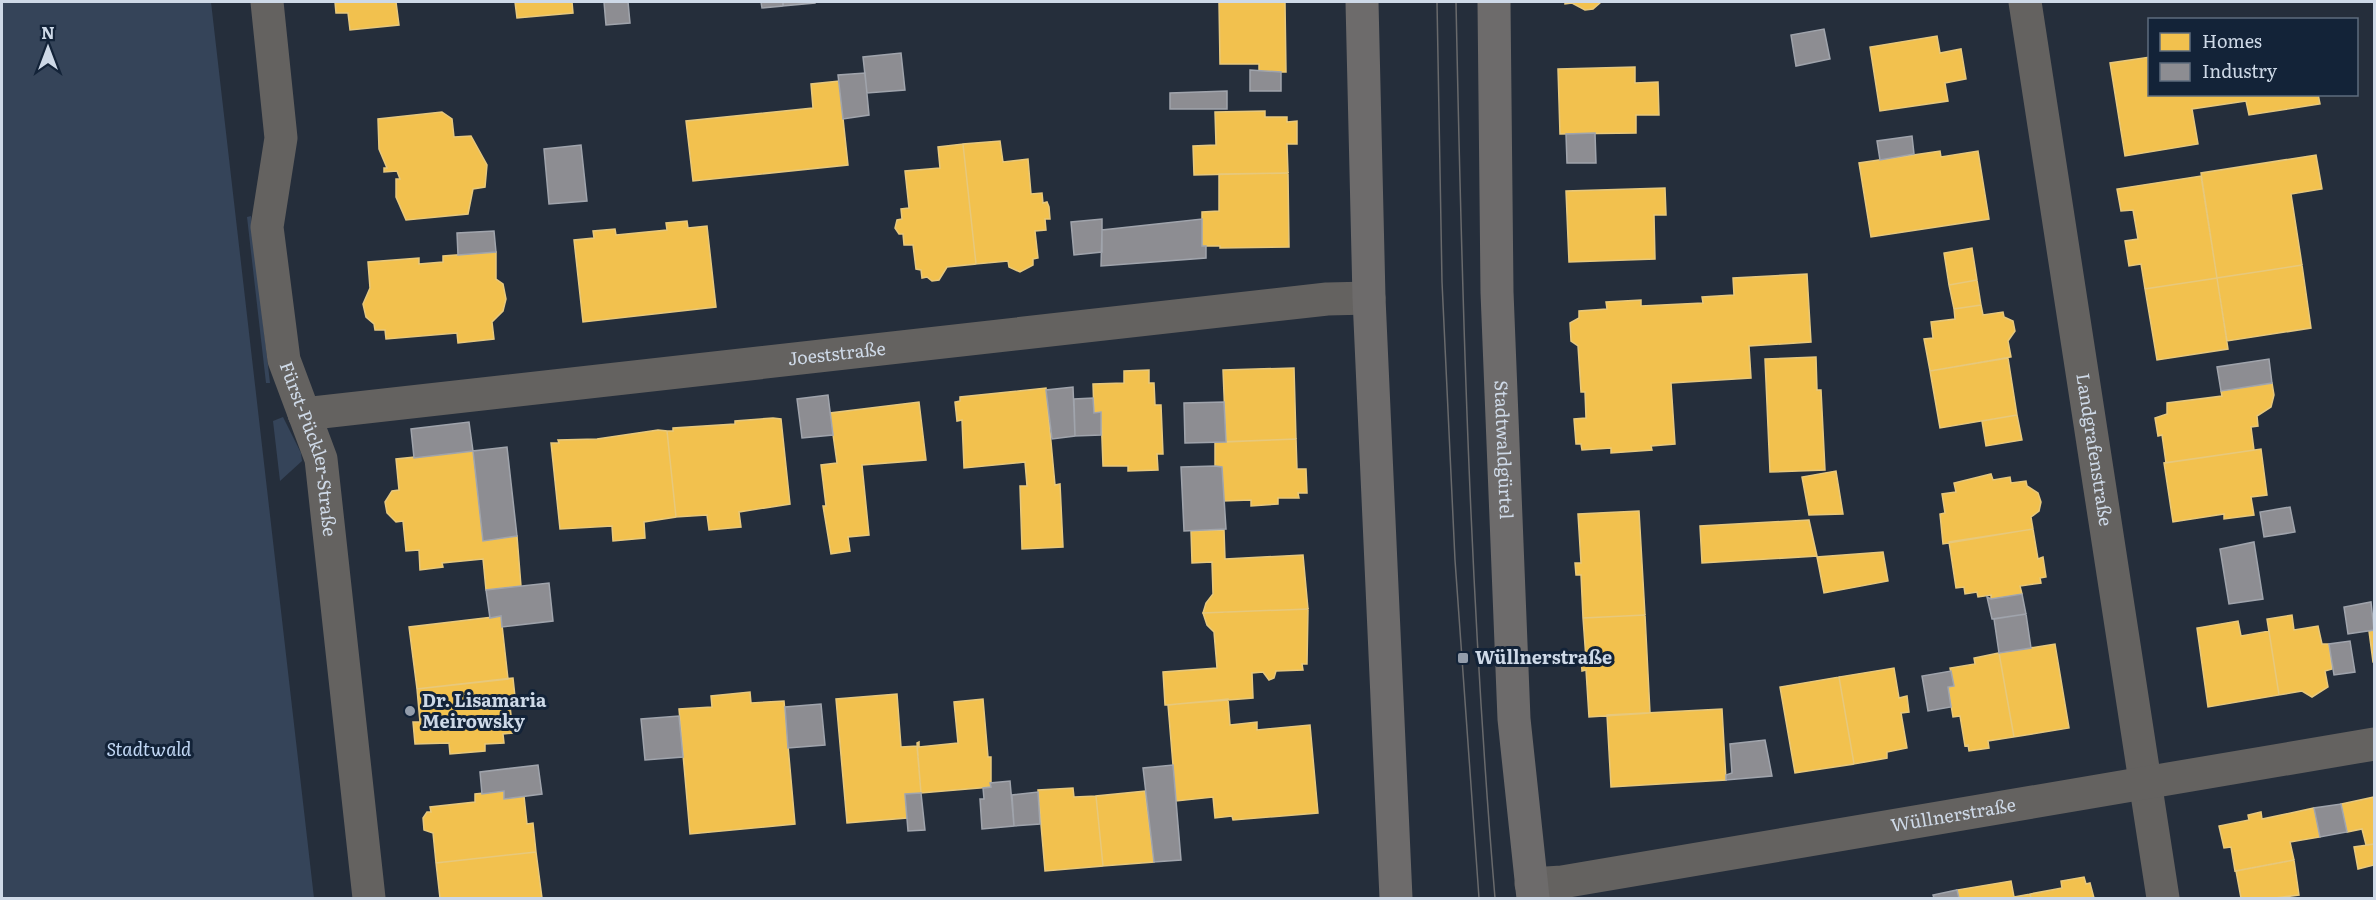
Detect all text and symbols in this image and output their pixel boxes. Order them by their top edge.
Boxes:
north arrow [18,18,78,78]
legend [2148,18,2358,96]
text: N [41,20,55,44]
text: Homes [2202,27,2262,54]
text: Industry [2202,57,2278,84]
street label: Joeststraße [786,334,887,372]
street label: Fürst-Pückler-Straße [274,357,344,538]
street label: Landgrafenstraße [2070,371,2121,528]
street label: Stadtwaldgürtel [1489,380,1521,520]
place label: Wüllnerstraße [1475,643,1612,670]
marker: Wüllnerstraße [1456,651,1470,665]
place label: Dr. Lisamaria Meirowsky [422,686,547,734]
marker: Dr. Lisamaria Meirowsky [403,704,417,718]
park label: Stadtwald [107,735,192,762]
street label: Wüllnerstraße [1888,790,2018,838]

